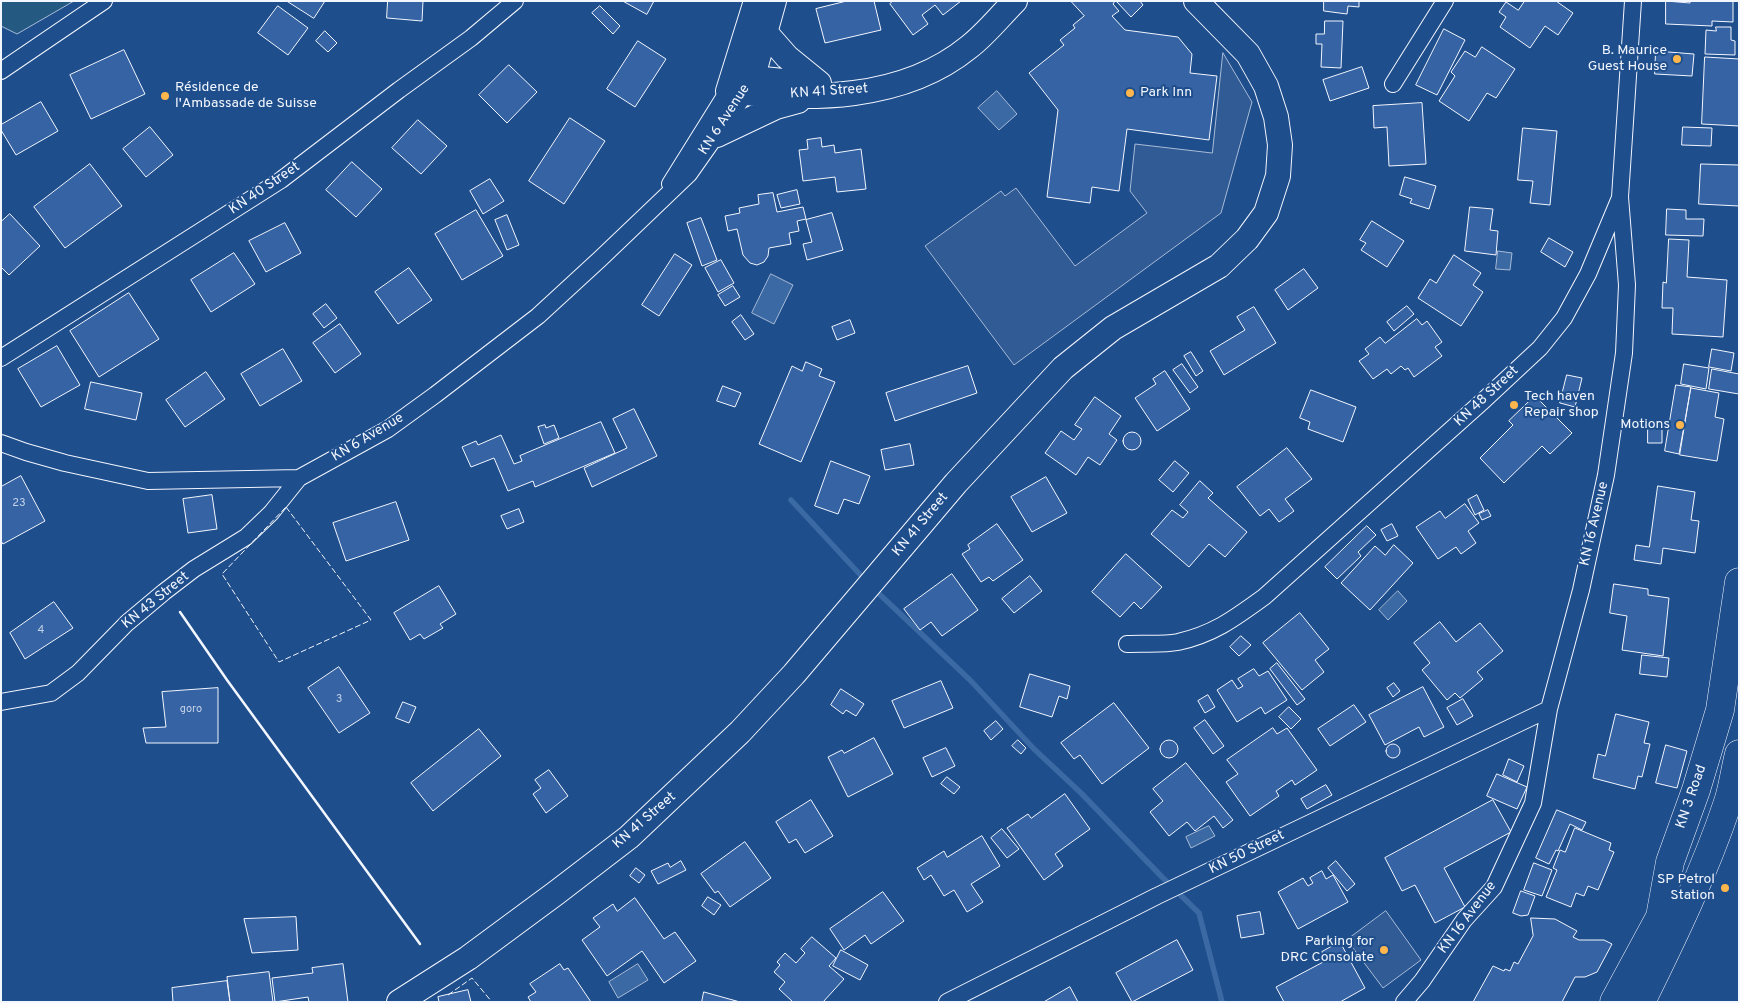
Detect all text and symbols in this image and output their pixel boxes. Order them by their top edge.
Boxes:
place label: B. Maurice Guest House [1588,43,1667,75]
marker: B. Maurice Guest House [1671,53,1683,65]
place label: Résidence de l'Ambassade de Suisse [175,80,317,112]
street label: KN 41 Street [789,81,869,103]
street label: KN 6 Avenue [696,82,754,158]
place label: Park Inn [1140,85,1192,101]
marker: Park Inn [1124,87,1136,99]
marker: Résidence de l'Ambassade de Suisse [159,90,171,102]
street label: KN 40 Street [226,159,304,219]
street label: KN 48 Street [1451,363,1523,431]
place label: Tech haven Repair shop [1524,389,1599,422]
marker: Tech haven Repair shop [1508,399,1520,411]
street label: KN 6 Avenue [329,410,407,466]
place label: Motions [1620,417,1670,433]
marker: Motions [1674,419,1686,431]
street label: KN 16 Avenue [1577,480,1613,568]
street label: KN 41 Street [889,490,953,560]
house number: 23 [12,497,26,511]
street label: KN 43 Street [119,569,193,633]
house number: 4 [38,624,44,638]
house number: 3 [336,693,342,707]
house number: goro [180,703,202,717]
street label: KN 3 Road [1673,763,1711,831]
street label: KN 41 Street [610,789,680,853]
street label: KN 50 Street [1207,827,1287,879]
place label: SP Petrol Station [1657,872,1715,904]
street label: KN 16 Avenue [1435,879,1501,957]
marker: SP Petrol Station [1719,882,1731,894]
place label: Parking for DRC Consolate [1281,934,1374,966]
marker: Parking for DRC Consolate [1378,944,1390,956]

